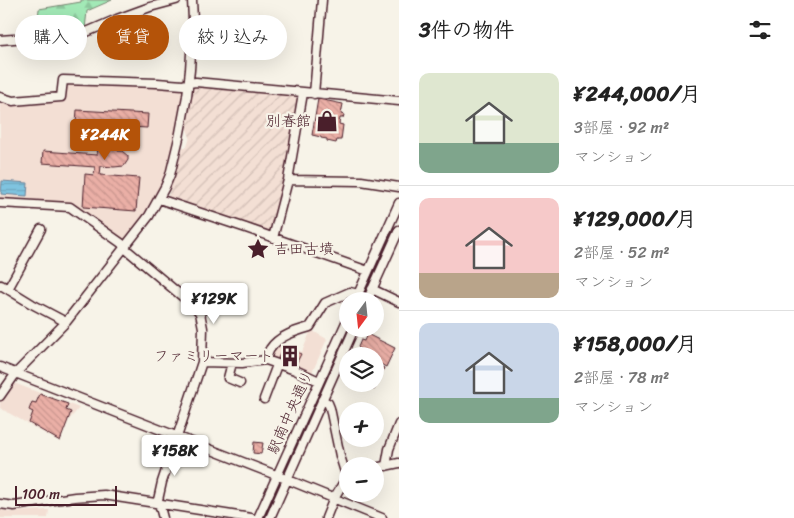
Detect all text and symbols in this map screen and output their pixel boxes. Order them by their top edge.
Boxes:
text: 3件の物件 [419,11,515,49]
chip: 購入 [15,15,87,60]
chip: 賃貸 [97,15,169,60]
chip: 絞り込み [179,15,287,60]
icon: filters [746,16,774,44]
text: ¥244,000/月 [574,75,701,113]
icon: home [459,93,519,153]
place label: 別春館 [266,108,311,134]
shop icon: 別春館 [314,108,340,134]
text: 3部屋 · 92 m² [574,113,669,142]
pin: ¥244K [70,119,140,161]
text: ¥244K [81,120,129,149]
text: マンション [574,142,653,171]
text: ¥129,000/月 [574,200,697,238]
icon: home [459,218,519,278]
place icon: 吉田古墳 [245,236,271,262]
place label: 吉田古墳 [274,236,334,262]
text: 2部屋 · 52 m² [574,238,670,267]
text: マンション [574,267,653,296]
pin: ¥129K [179,282,249,325]
text: ¥129K [192,284,236,313]
north arrow [339,292,384,338]
map controls [339,292,384,502]
text: ¥158,000/月 [574,325,697,363]
place label: ファミリーマート [154,343,274,369]
building icon: ファミリーマート [277,343,303,369]
icon: home [459,343,519,403]
button: layers [339,347,384,392]
text: 2部屋 · 78 m² [574,363,669,392]
street label: 駅南中央通り [260,366,320,458]
text: マンション [574,392,653,421]
button: + [339,402,384,447]
pin: ¥158K [140,434,210,477]
text: ¥158K [153,436,197,465]
button: − [339,457,384,502]
text: 100 m [22,482,60,507]
scale bar [15,483,118,506]

